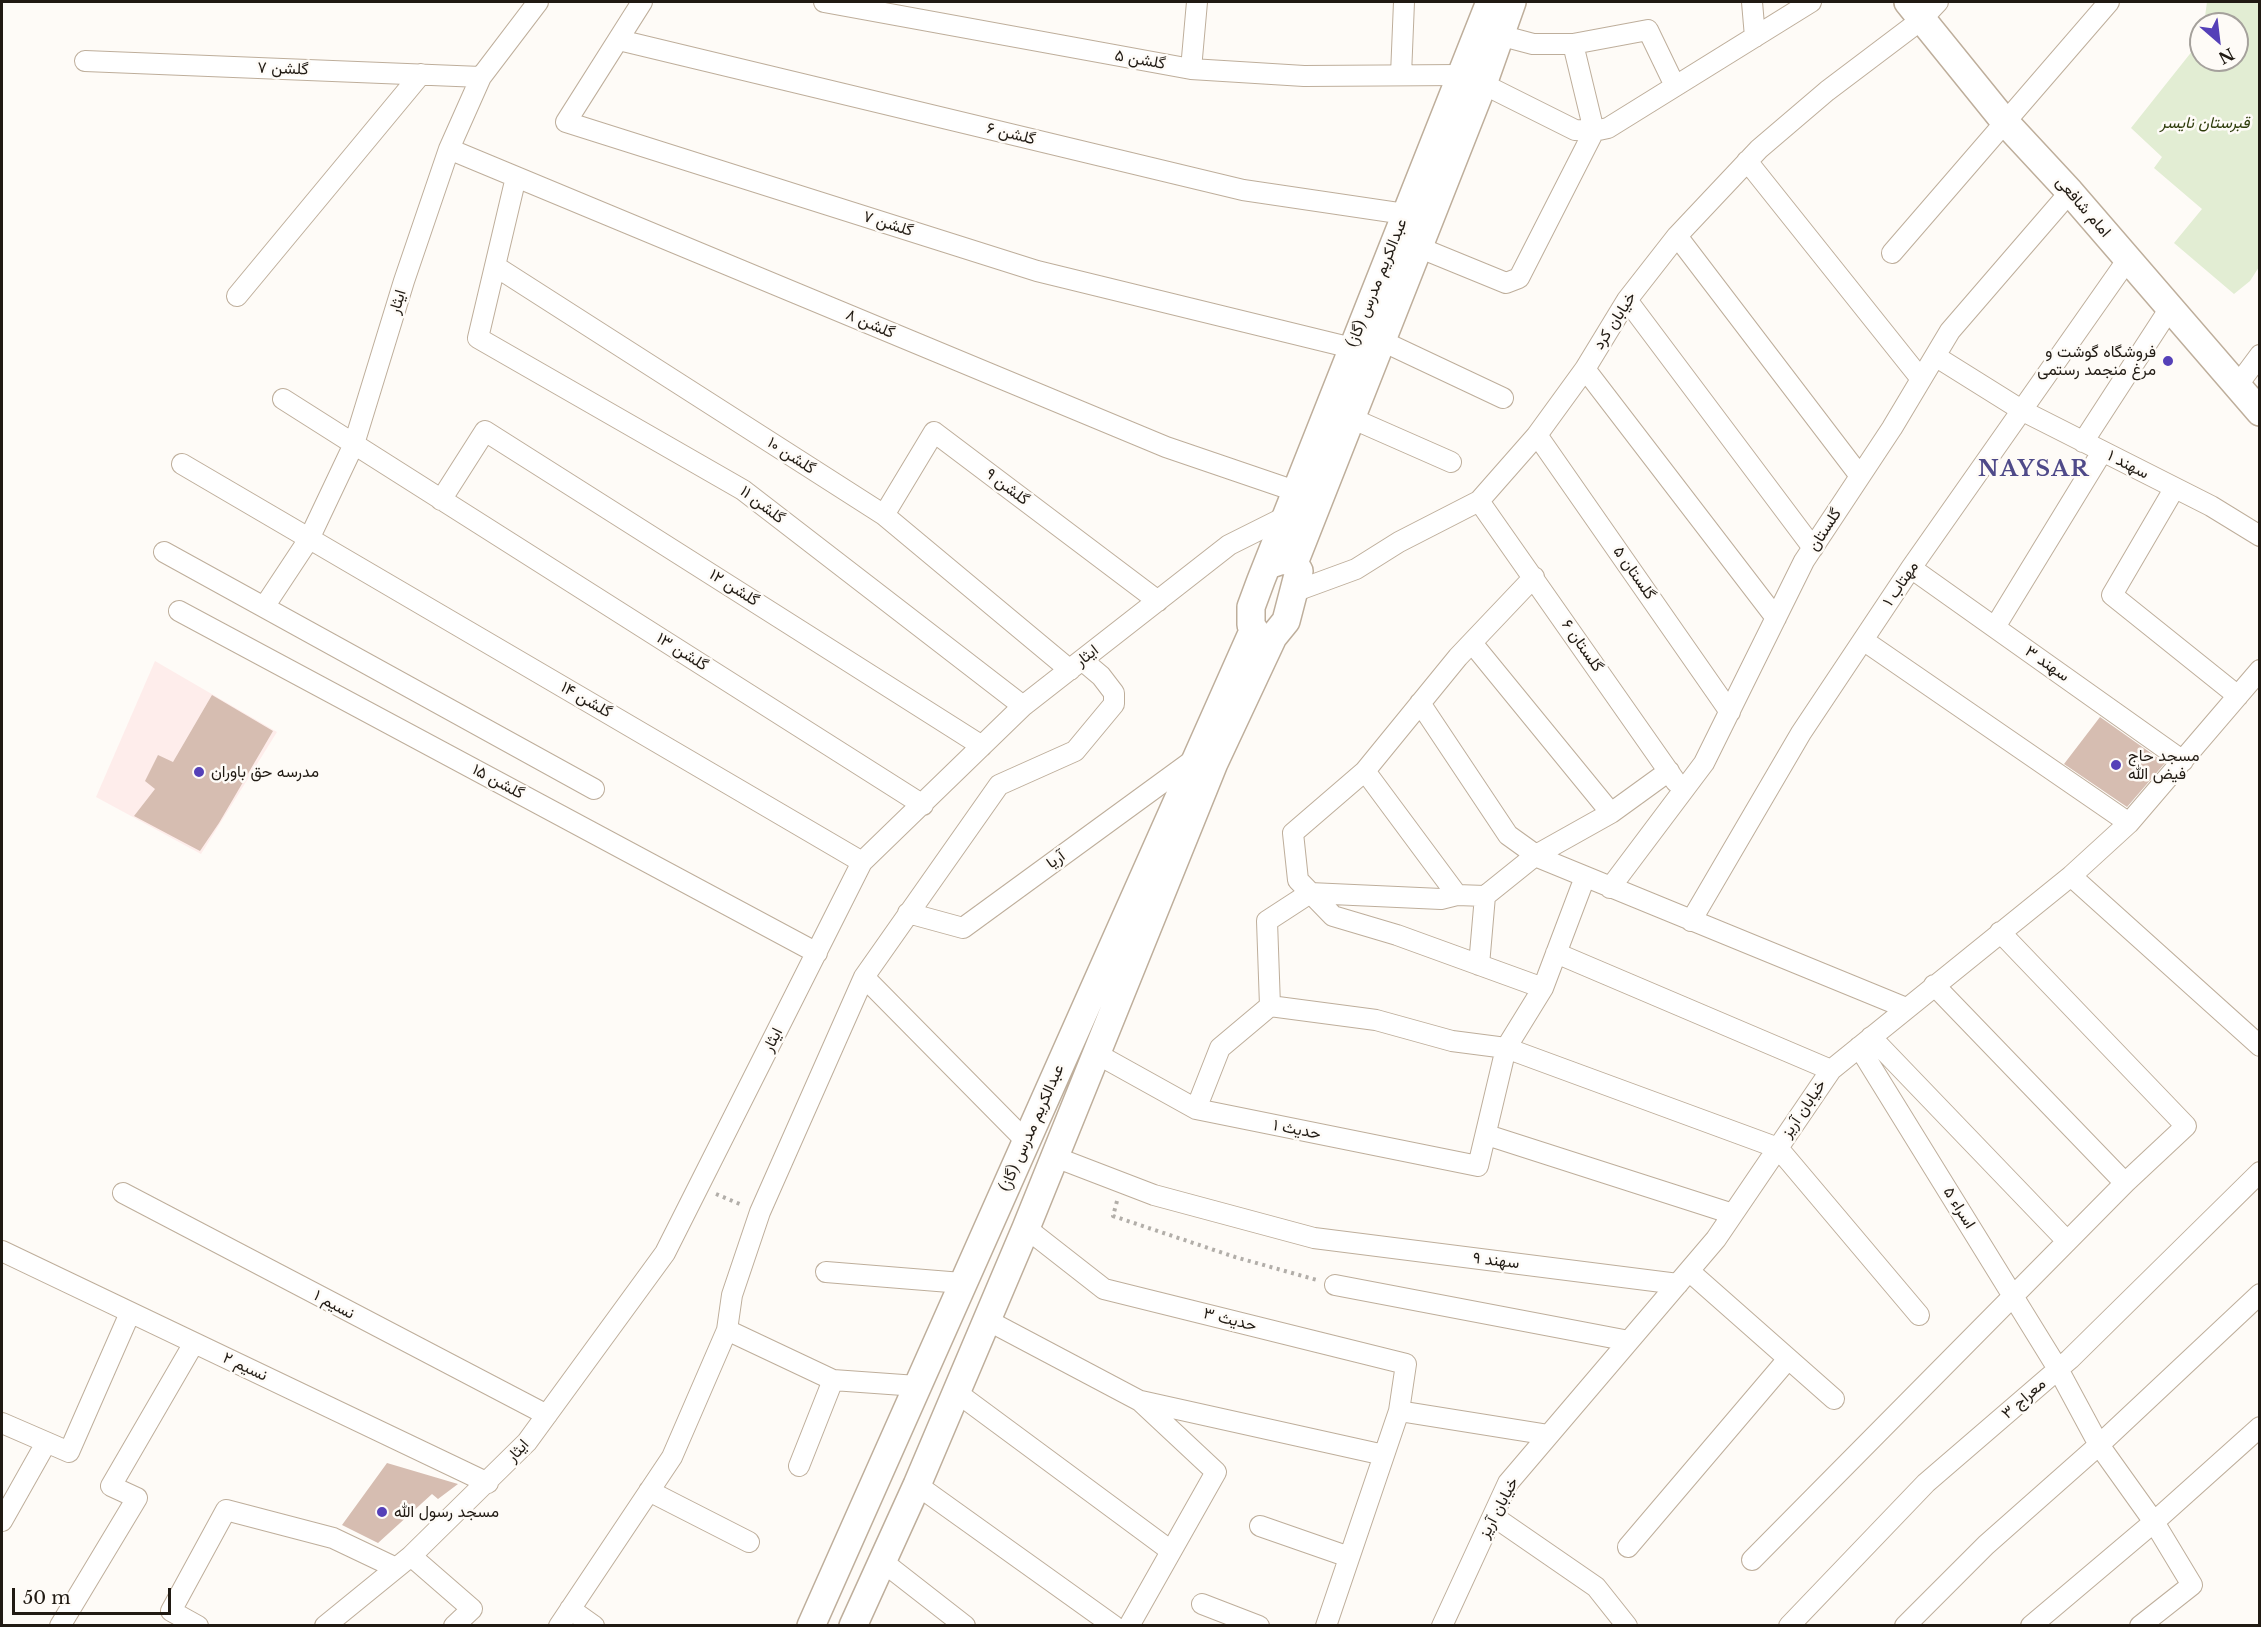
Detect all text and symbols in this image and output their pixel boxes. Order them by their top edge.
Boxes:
north arrow [2189,12,2249,72]
text: N [2215,44,2238,68]
street label: گلشن ۵ [1113,46,1167,74]
street label: گلشن ۷ [257,59,309,79]
park label: قبرستان نایسر [2160,113,2250,133]
street label: گلشن ۶ [985,119,1037,149]
street label: امام شافعی [2051,173,2115,241]
street label: گلشن ۷ [861,207,915,241]
street label: عبدالکریم مدرس (گاز) [1342,216,1412,350]
street label: ایثار [385,287,411,317]
street label: خیابان کرد [1589,289,1641,353]
street label: گلشن ۸ [843,305,897,343]
place label: فروشگاه گوشت و مرغ منجمد رستمی [2037,342,2156,380]
marker: فروشگاه گوشت و مرغ منجمد رستمی [2161,354,2175,368]
street label: گلشن ۱۰ [763,433,819,479]
street label: سهند ۱ [2104,447,2152,483]
district label: NAYSAR [1978,457,2090,483]
street label: گلشن ۹ [981,464,1033,510]
street label: گلشن ۱۱ [736,482,788,528]
street label: گلستان [1804,505,1846,555]
street label: گلستان ۵ [1609,543,1659,603]
street label: مهتاب ۱ [1879,558,1923,610]
street label: گلشن ۱۲ [706,565,762,611]
street label: گلستان ۶ [1557,616,1607,676]
street label: گلشن ۱۳ [653,629,711,675]
street label: ایثار [1071,641,1103,671]
street label: سهند ۳ [2021,642,2073,686]
street label: گلشن ۱۴ [557,678,615,722]
place label: مسجد حاج فیض الله [2128,746,2200,784]
marker: مسجد حاج فیض الله [2109,758,2123,772]
street label: گلشن ۱۵ [469,760,527,804]
place label: مدرسه حق باوران [211,762,319,782]
marker: مدرسه حق باوران [192,765,206,779]
street label: آریا [1043,847,1069,873]
street label: ایثار [759,1025,787,1055]
street label: عبدالکریم مدرس (گاز) [995,1062,1069,1194]
street label: خیابان آریز [1778,1076,1830,1142]
street label: حدیث ۱ [1271,1116,1323,1144]
street label: اسراء ۵ [1939,1184,1979,1232]
street label: سهند ۹ [1472,1249,1520,1273]
street label: نسیم ۱ [310,1286,358,1324]
street label: حدیث ۳ [1201,1304,1259,1336]
street label: نسیم ۲ [220,1348,270,1386]
street label: معراج ۳ [1998,1375,2050,1423]
street label: ایثار [503,1435,533,1467]
street label: خیابان آریز [1475,1474,1523,1542]
place label: مسجد رسول الله [394,1502,499,1522]
marker: مسجد رسول الله [375,1505,389,1519]
scale bar [15,1576,174,1614]
text: 50 m [23,1587,71,1609]

